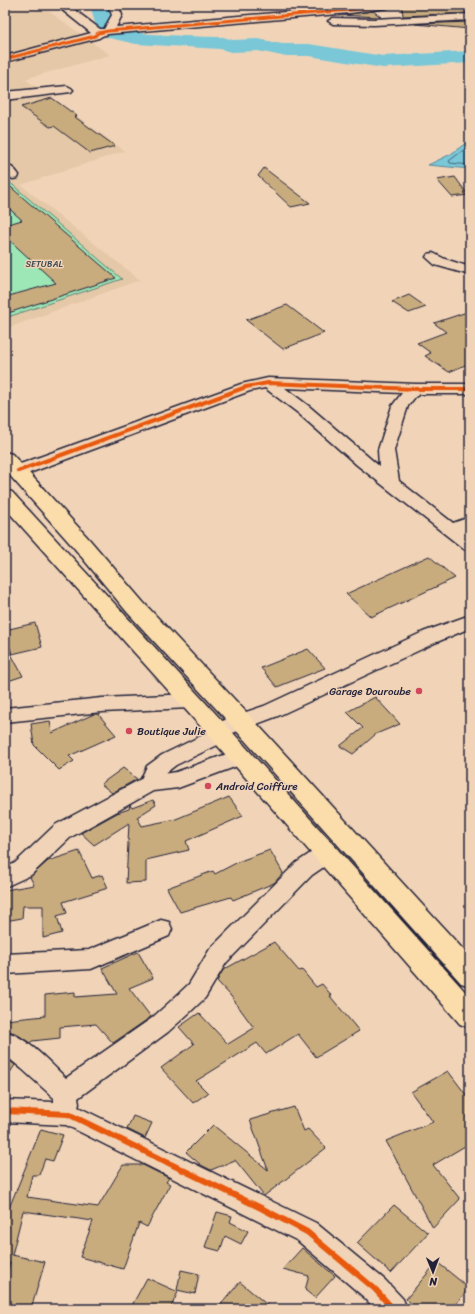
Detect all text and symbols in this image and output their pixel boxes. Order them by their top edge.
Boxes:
park label: SETUBAL [25,256,63,272]
place label: Garage Douroube [329,682,411,701]
marker: Garage Douroube [414,686,424,696]
place label: Boutique Julie [137,722,206,741]
marker: Boutique Julie [124,726,134,736]
place label: Android Coiffure [215,777,298,796]
marker: Android Coiffure [203,781,213,791]
north arrow [413,1252,453,1292]
text: N [429,1272,438,1291]

